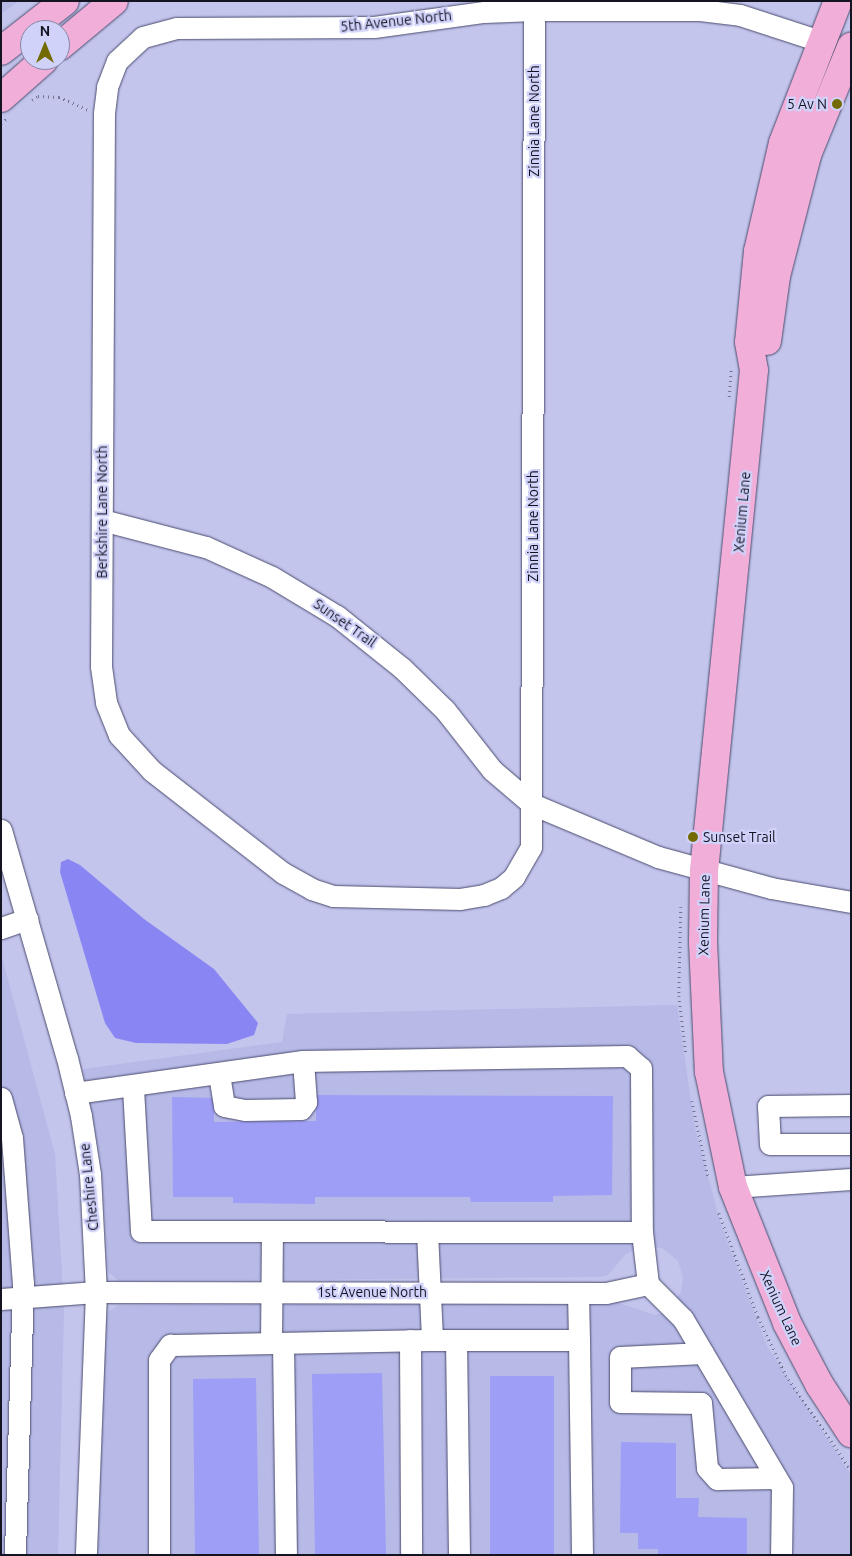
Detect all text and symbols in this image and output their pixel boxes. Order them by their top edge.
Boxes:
street label: 5th Avenue North [339,7,453,35]
north arrow [20,20,70,70]
text: N [40,23,50,39]
street label: Zinnia Lane North [526,65,542,177]
place label: 5 Av N [787,96,827,112]
marker: 5 Av N [831,98,843,110]
street label: Berkshire Lane North [94,446,110,578]
street label: Zinnia Lane North [525,470,541,582]
street label: Xenium Lane [730,471,754,553]
street label: Sunset Trail [310,595,380,651]
place label: Sunset Trail [703,829,776,845]
marker: Sunset Trail [687,831,699,843]
street label: Xenium Lane [695,874,713,956]
street label: Cheshire Lane [76,1142,102,1232]
street label: Xenium Lane [756,1268,806,1348]
street label: 1st Avenue North [317,1284,427,1300]

